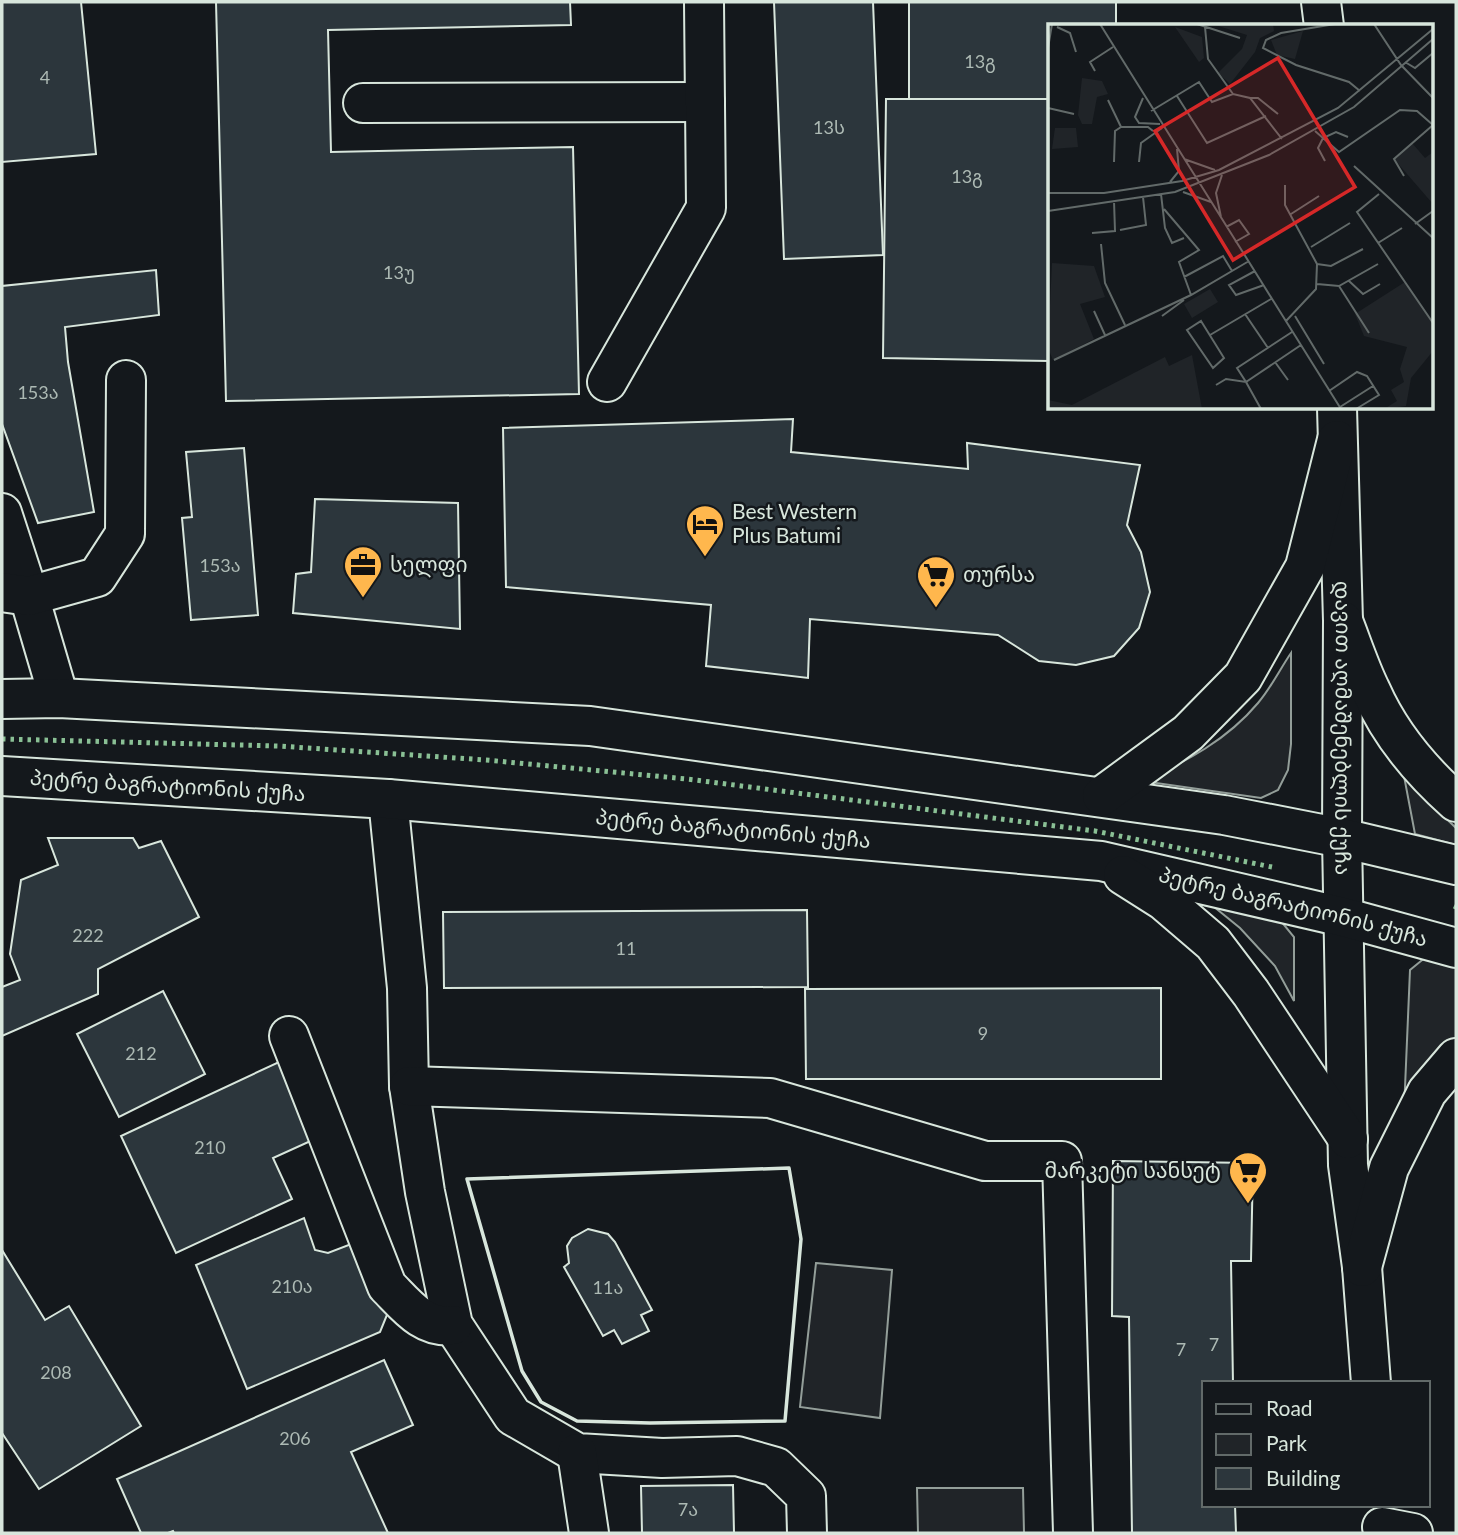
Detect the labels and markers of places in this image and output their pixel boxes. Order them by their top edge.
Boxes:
place label: Best Western Plus Batumi [732,498,857,547]
hotel icon: Best Western Plus Batumi [684,503,726,558]
office icon: სელფი [342,544,384,599]
place label: სელფი [390,551,468,578]
supermarket icon: თურსა [915,554,957,609]
place label: თურსა [963,561,1035,587]
supermarket icon: მარკეტი სანსეტ [1227,1150,1269,1205]
place label: მარკეტი სანსეტ [1044,1157,1221,1183]

